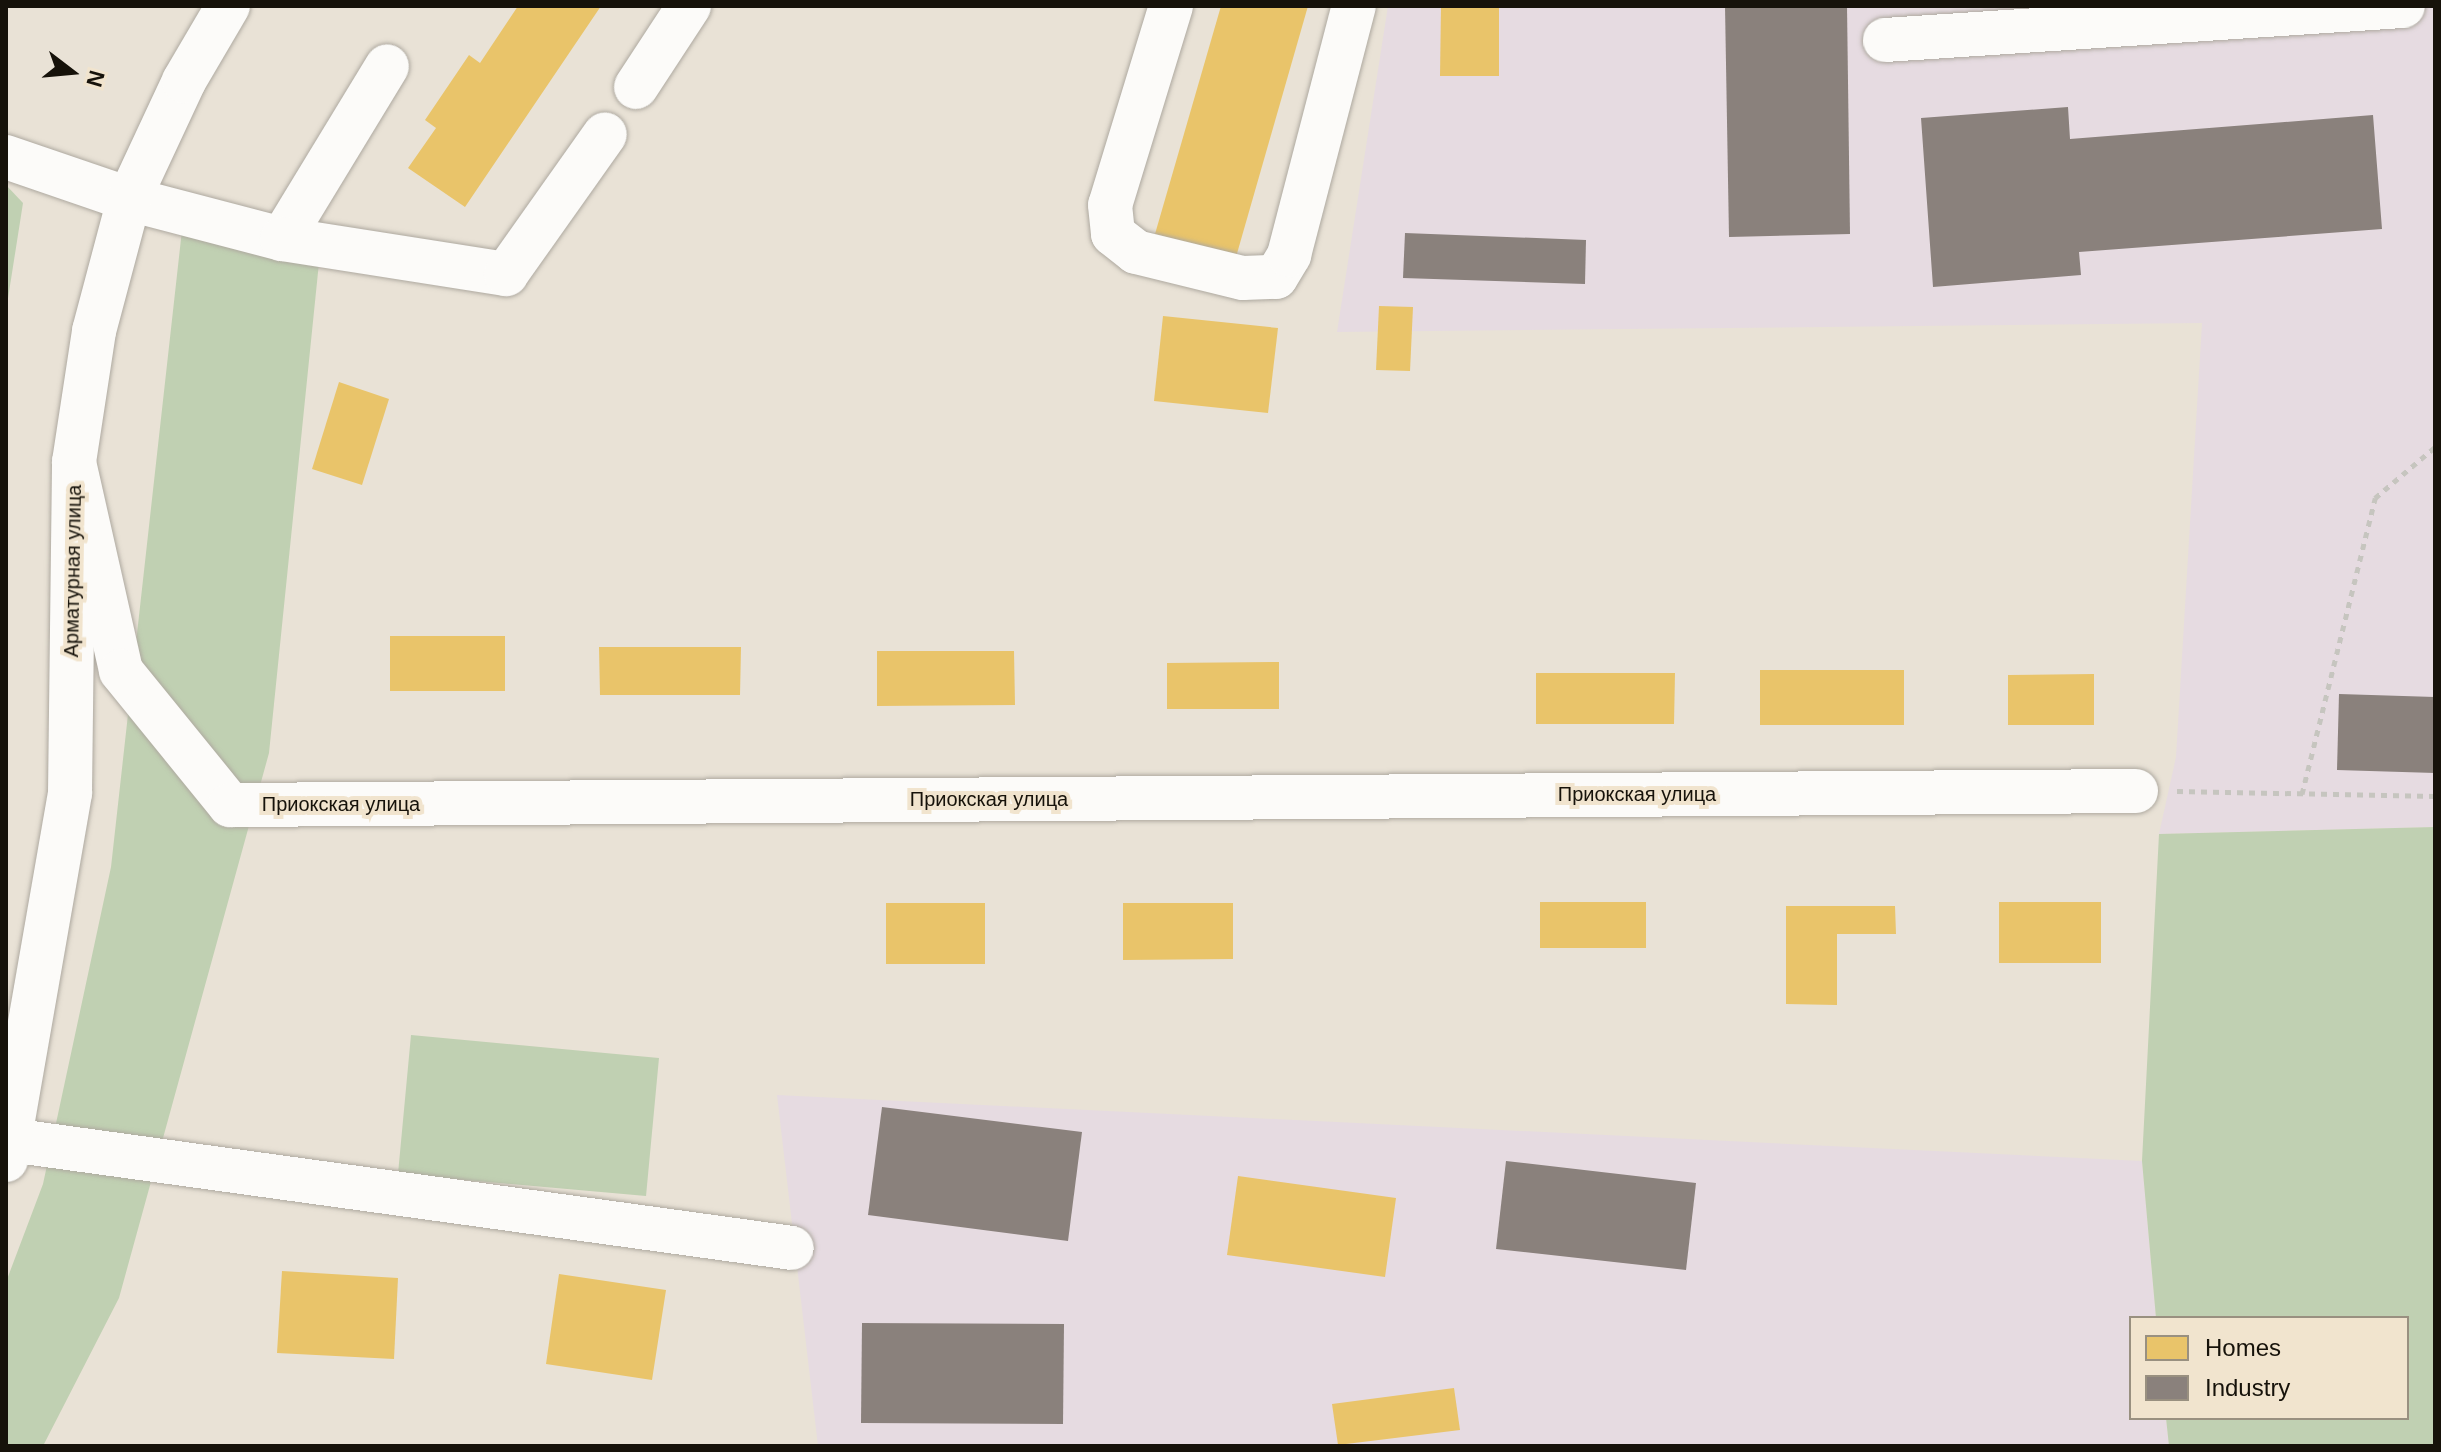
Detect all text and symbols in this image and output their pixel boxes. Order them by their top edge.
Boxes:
north arrow [32,32,112,112]
text: N [81,68,110,90]
street label: Арматурная улица [59,484,87,658]
street label: Приокская улица [1558,782,1716,806]
street label: Приокская улица [910,787,1068,811]
street label: Приокская улица [262,792,420,816]
legend [2129,1316,2409,1420]
text: Homes [2205,1334,2281,1361]
text: Industry [2205,1374,2290,1401]

